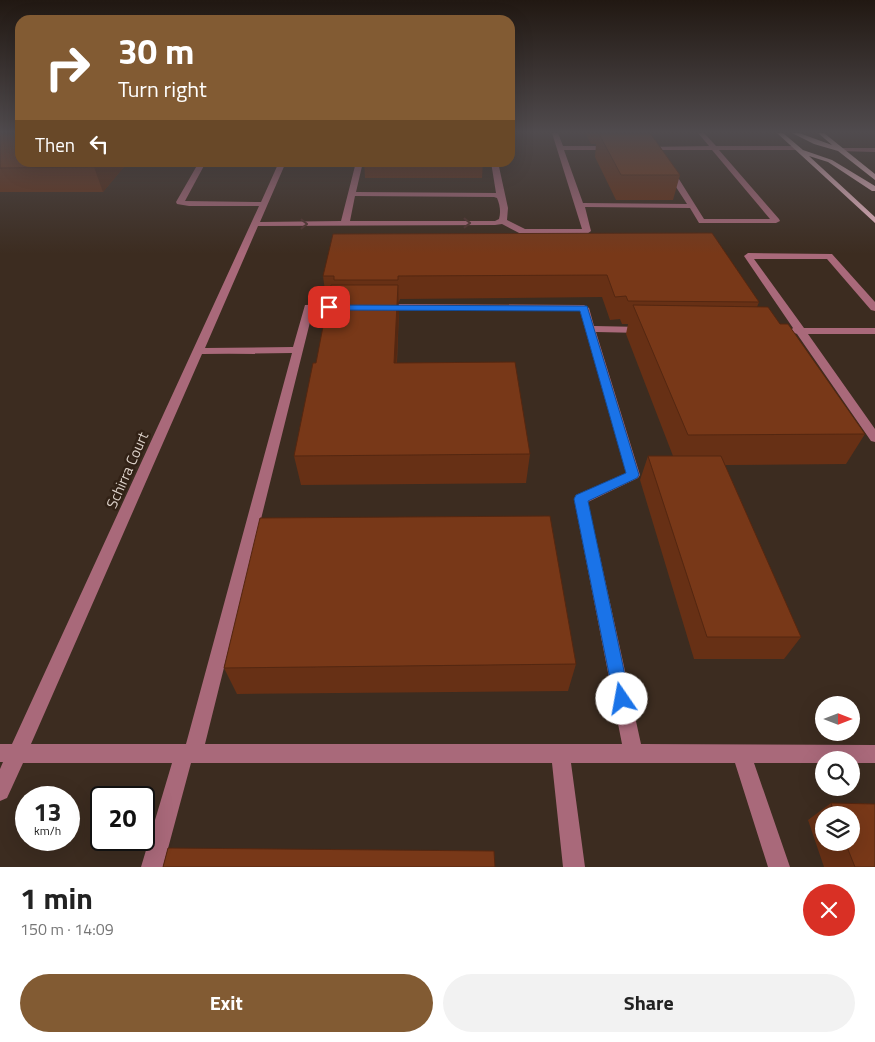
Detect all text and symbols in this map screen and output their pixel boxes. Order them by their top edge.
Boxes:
text: 30 m [118,24,194,78]
icon: right [35,35,100,100]
text: Turn right [118,72,207,106]
text: Then [35,130,75,159]
icon: left [85,130,113,158]
one-way arrow [301,218,309,229]
one-way arrow [464,218,471,228]
pin [308,286,350,328]
icon: arrive [315,293,343,321]
street label: Schirra Court [100,427,154,512]
position arrow [595,672,647,724]
north arrow [815,696,860,741]
map controls [815,696,860,851]
button: search [815,751,860,796]
speed limit sign: 20 [90,786,155,851]
text: 13 [33,793,62,831]
button: layers [815,806,860,851]
text: km/h [34,821,61,840]
text: 1 min [20,875,93,921]
button: close [803,884,855,936]
text: 150 m · 14:09 [20,917,114,941]
button: Exit [20,974,433,1032]
button: Share [443,974,855,1032]

